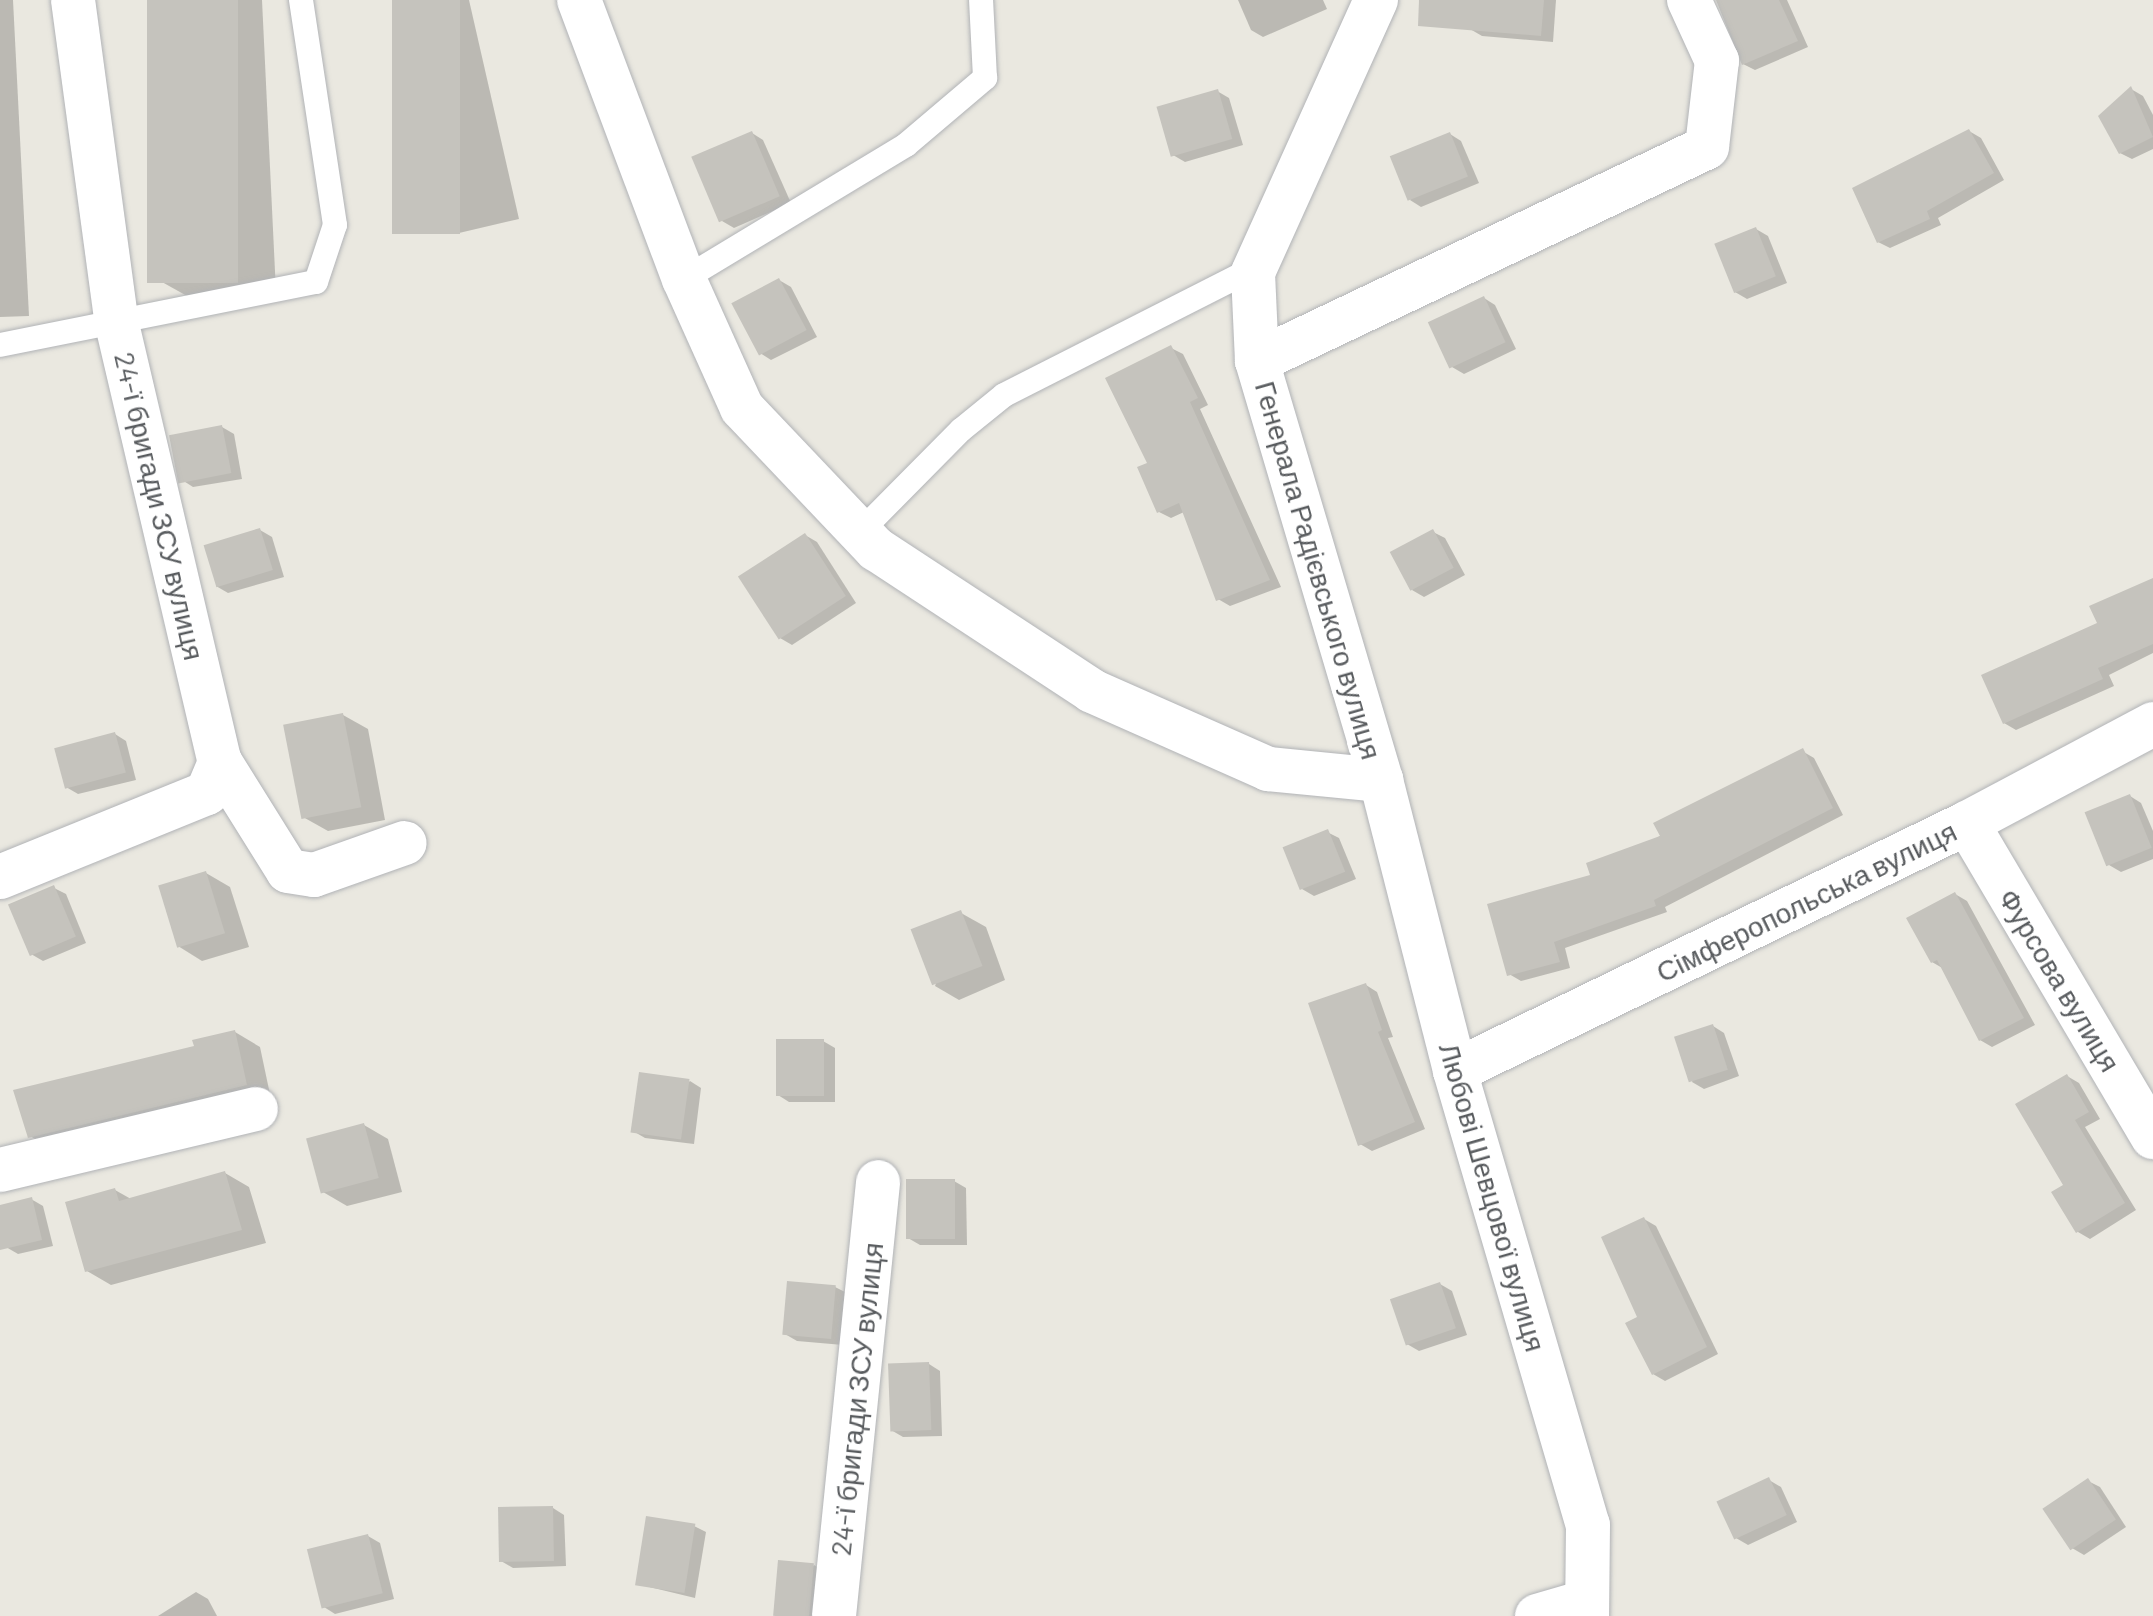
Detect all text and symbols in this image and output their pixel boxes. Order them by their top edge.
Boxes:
street label: 24-ї бригади ЗСУ вулиця [108,349,212,663]
street label: Генерала Радієвського вулиця [1249,377,1389,763]
street label: Сімферопольська вулиця [1650,814,1962,988]
street label: Фурсова вулиця [1992,883,2128,1077]
street label: Любові Шевцової вулиця [1433,1039,1553,1355]
street label: 24-ї бригади ЗСУ вулиця [823,1241,889,1557]

